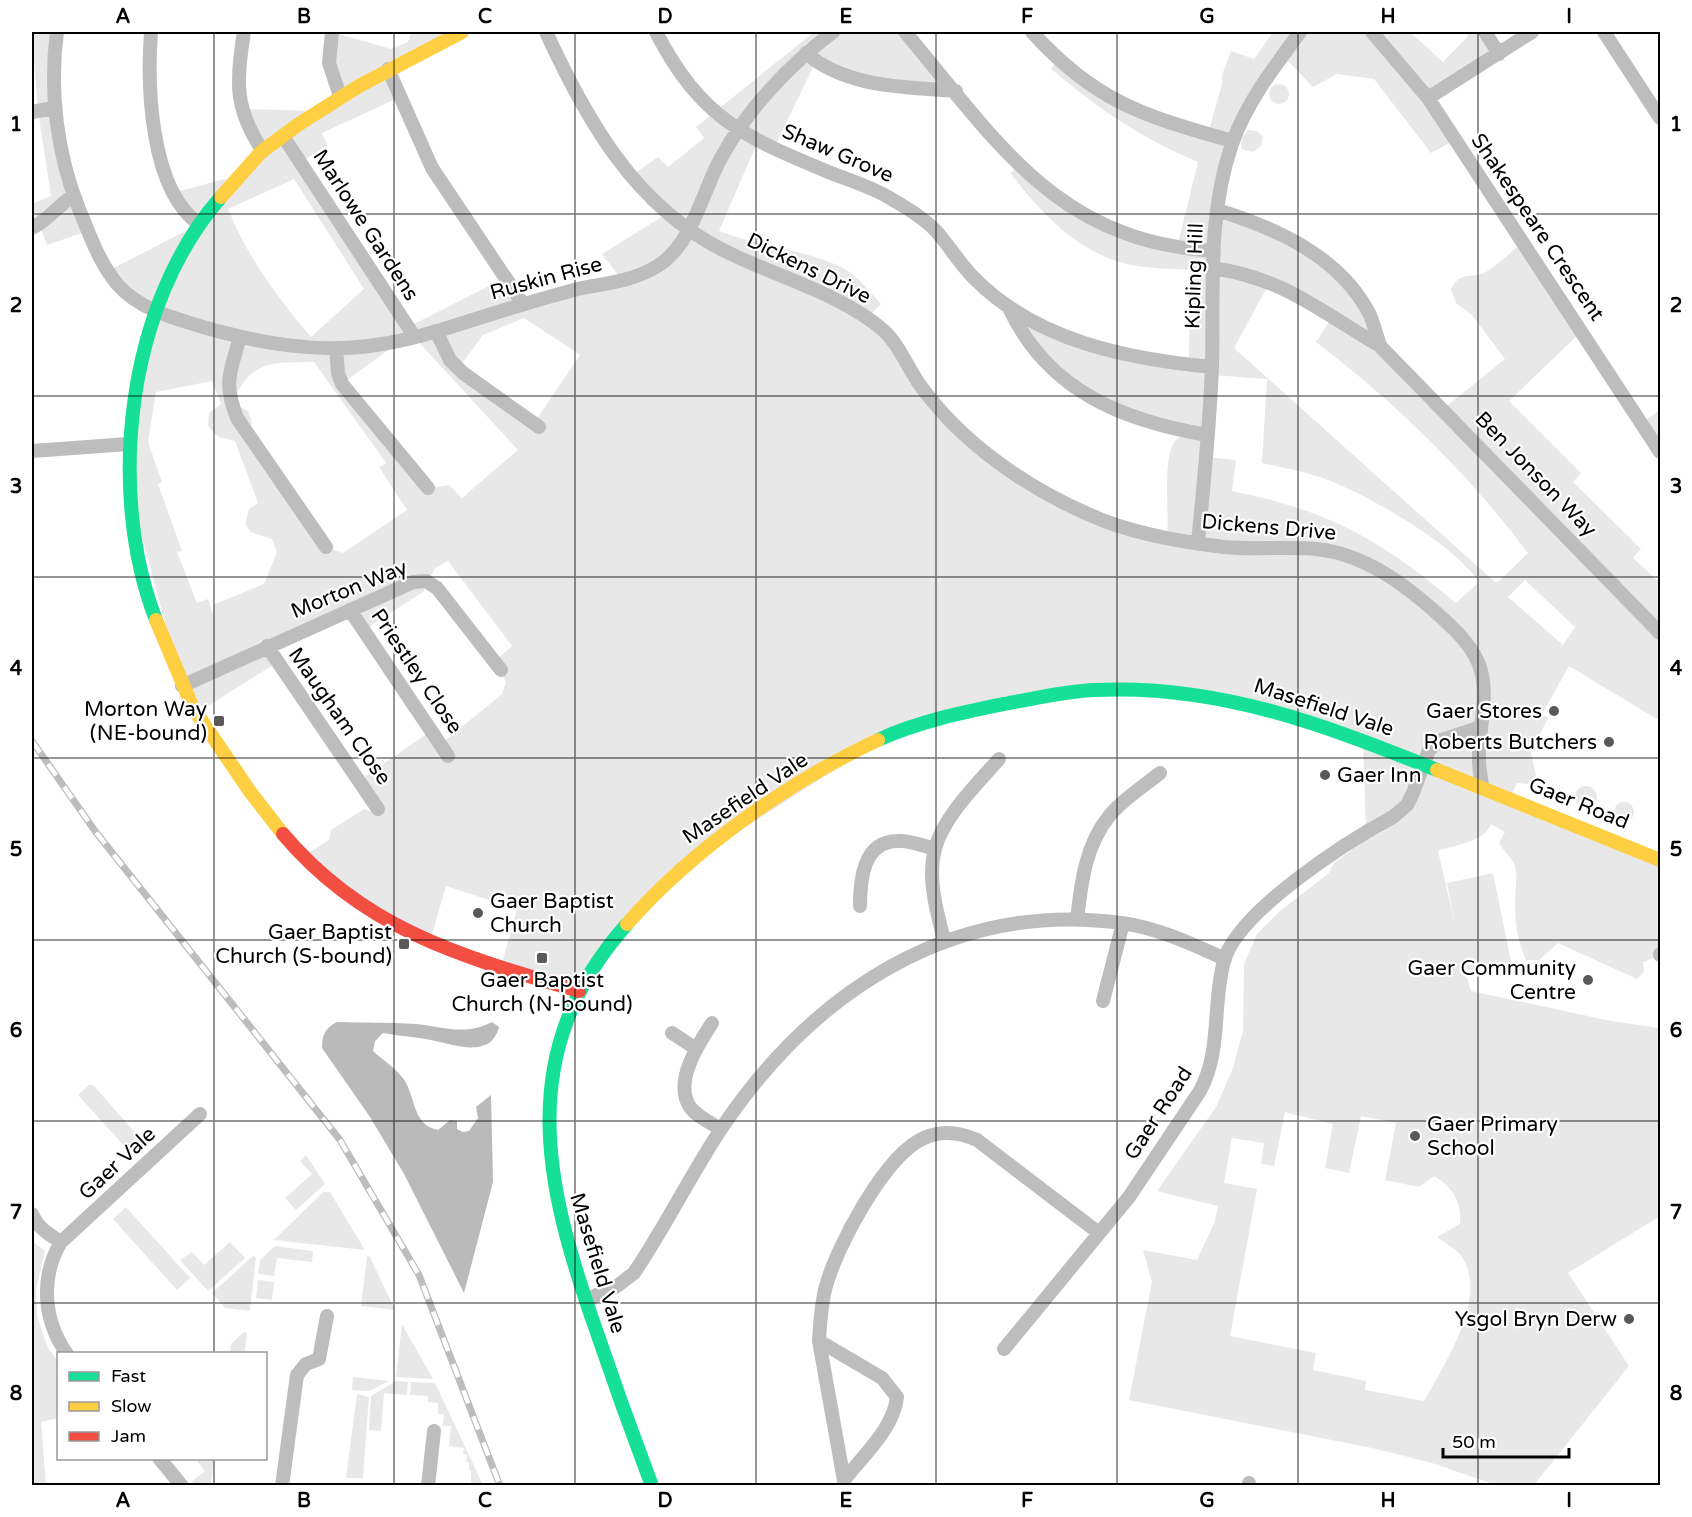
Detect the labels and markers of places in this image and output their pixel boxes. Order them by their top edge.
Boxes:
place label: Morton Way (NE-bound) [84,697,207,746]
place label: Gaer Stores [1426,699,1542,724]
marker: Gaer Stores [1547,704,1561,718]
marker: Morton Way (NE-bound) [212,714,226,728]
place label: Roberts Butchers [1423,730,1597,755]
marker: Roberts Butchers [1602,735,1616,749]
place label: Gaer Inn [1337,763,1421,788]
marker: Gaer Inn [1318,768,1332,782]
place label: Gaer Baptist Church [490,889,614,938]
marker: Gaer Baptist Church [471,906,485,920]
place label: Gaer Baptist Church (S-bound) [215,920,392,969]
marker: Gaer Baptist Church (S-bound) [397,937,411,951]
marker: Gaer Baptist Church (N-bound) [535,951,549,965]
place label: Gaer Community Centre [1407,956,1576,1005]
place label: Gaer Baptist Church (N-bound) [452,968,633,1017]
marker: Gaer Community Centre [1581,973,1595,987]
place label: Gaer Primary School [1427,1112,1558,1161]
marker: Gaer Primary School [1408,1129,1422,1143]
place label: Ysgol Bryn Derw [1455,1307,1617,1332]
marker: Ysgol Bryn Derw [1622,1312,1636,1326]

